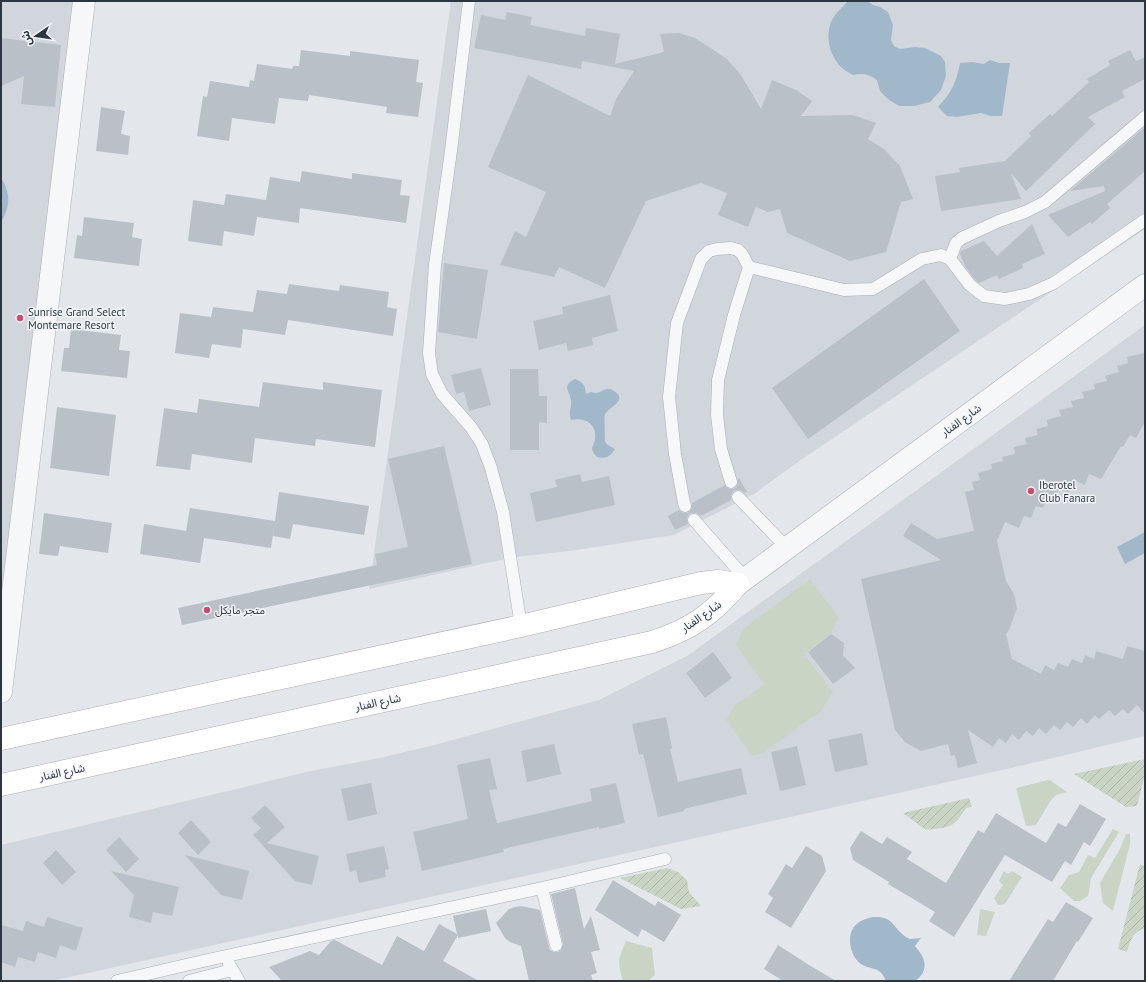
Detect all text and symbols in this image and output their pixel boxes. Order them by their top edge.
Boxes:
north arrow [16,16,56,56]
text: ش [18,29,35,47]
place label: Sunrise Grand Select Montemare Resort [28,305,125,332]
marker: Sunrise Grand Select Montemare Resort [15,313,25,323]
street label: شارع الفنار [937,401,985,441]
place label: Iberotel Club Fanara [1039,478,1095,505]
marker: Iberotel Club Fanara [1026,486,1036,496]
street label: شارع الفنار [677,597,725,636]
place label: متجر مايكل [215,603,265,617]
marker: متجر مايكل [202,605,212,615]
street label: شارع الفنار [353,690,403,715]
street label: شارع الفنار [37,760,87,785]

